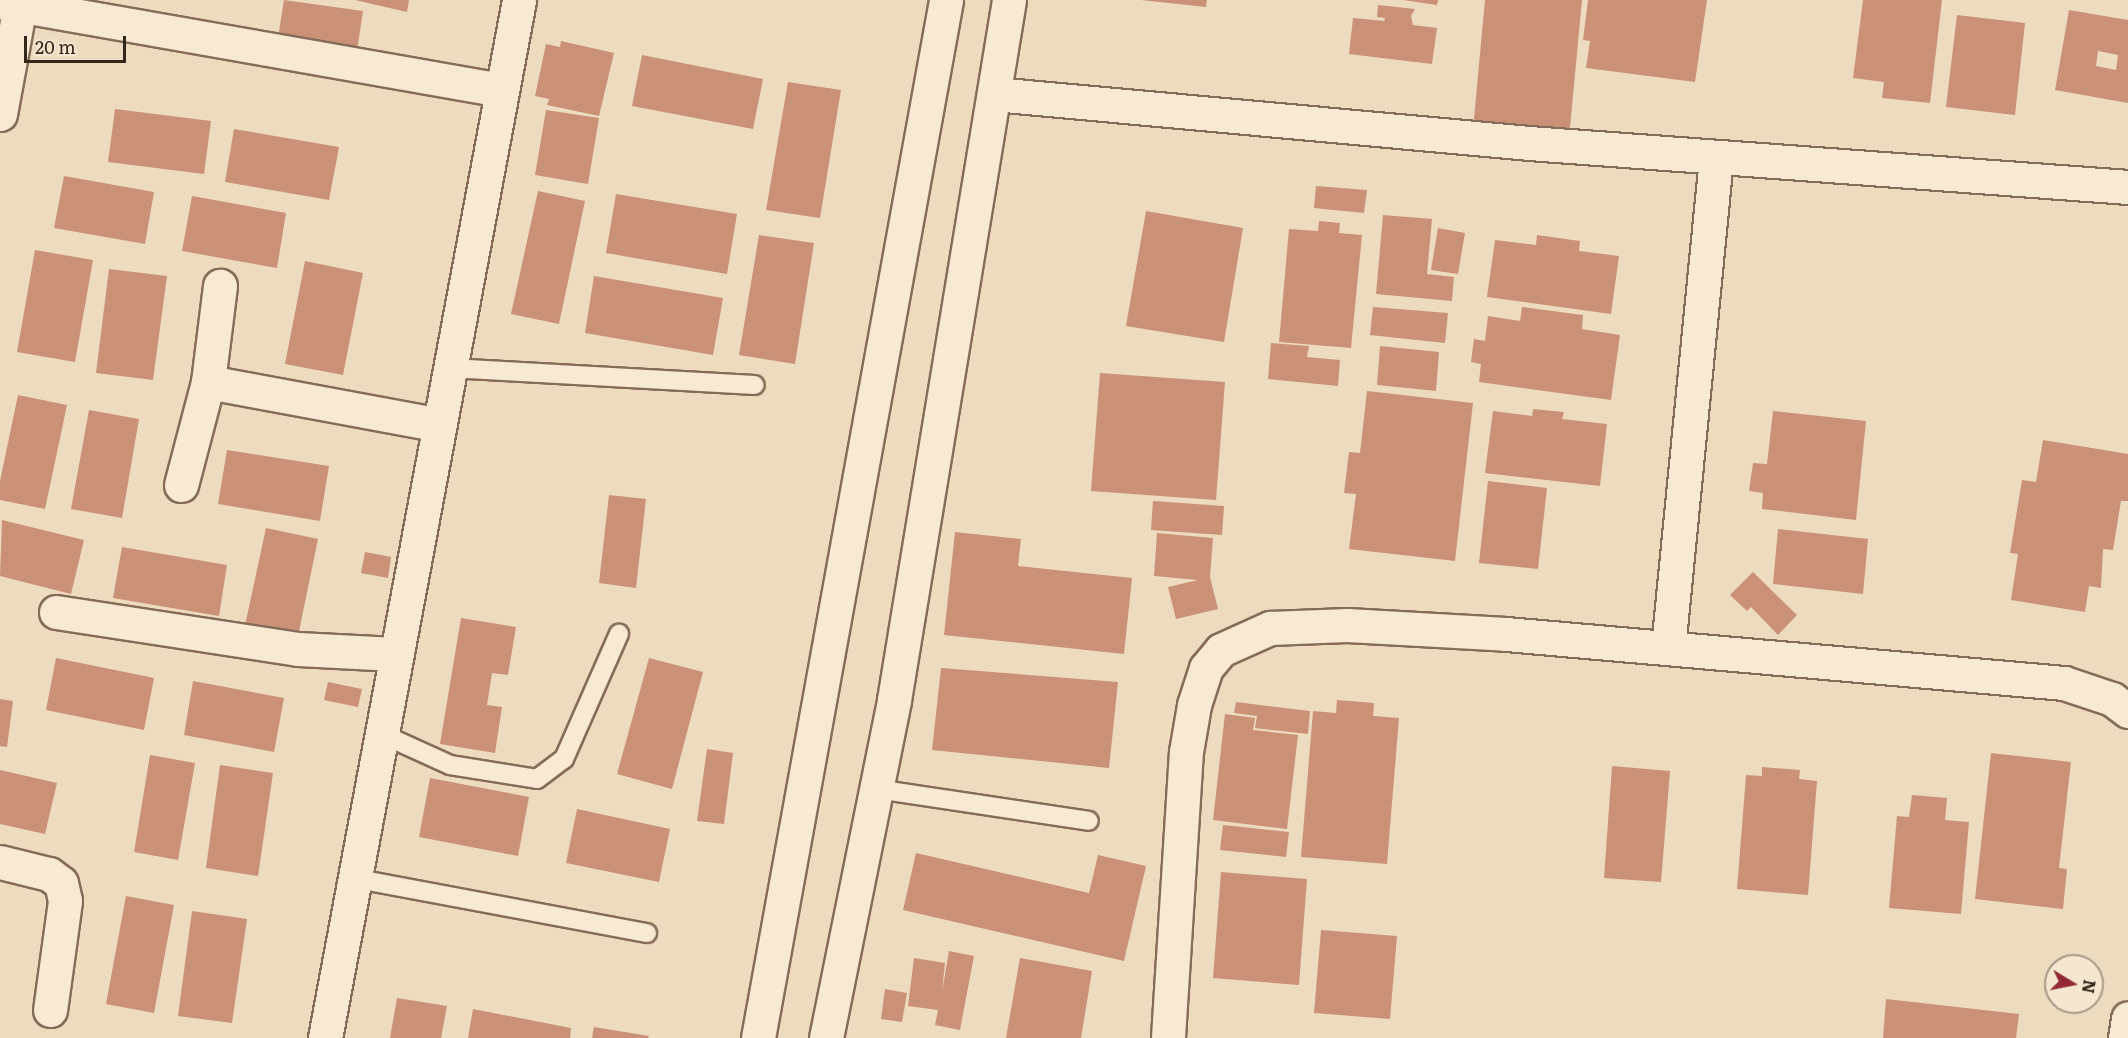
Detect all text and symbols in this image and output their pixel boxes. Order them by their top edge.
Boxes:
scale bar [27,24,129,62]
text: 20 m [35,33,76,60]
north arrow [2044,954,2104,1014]
text: N [2077,978,2103,995]

